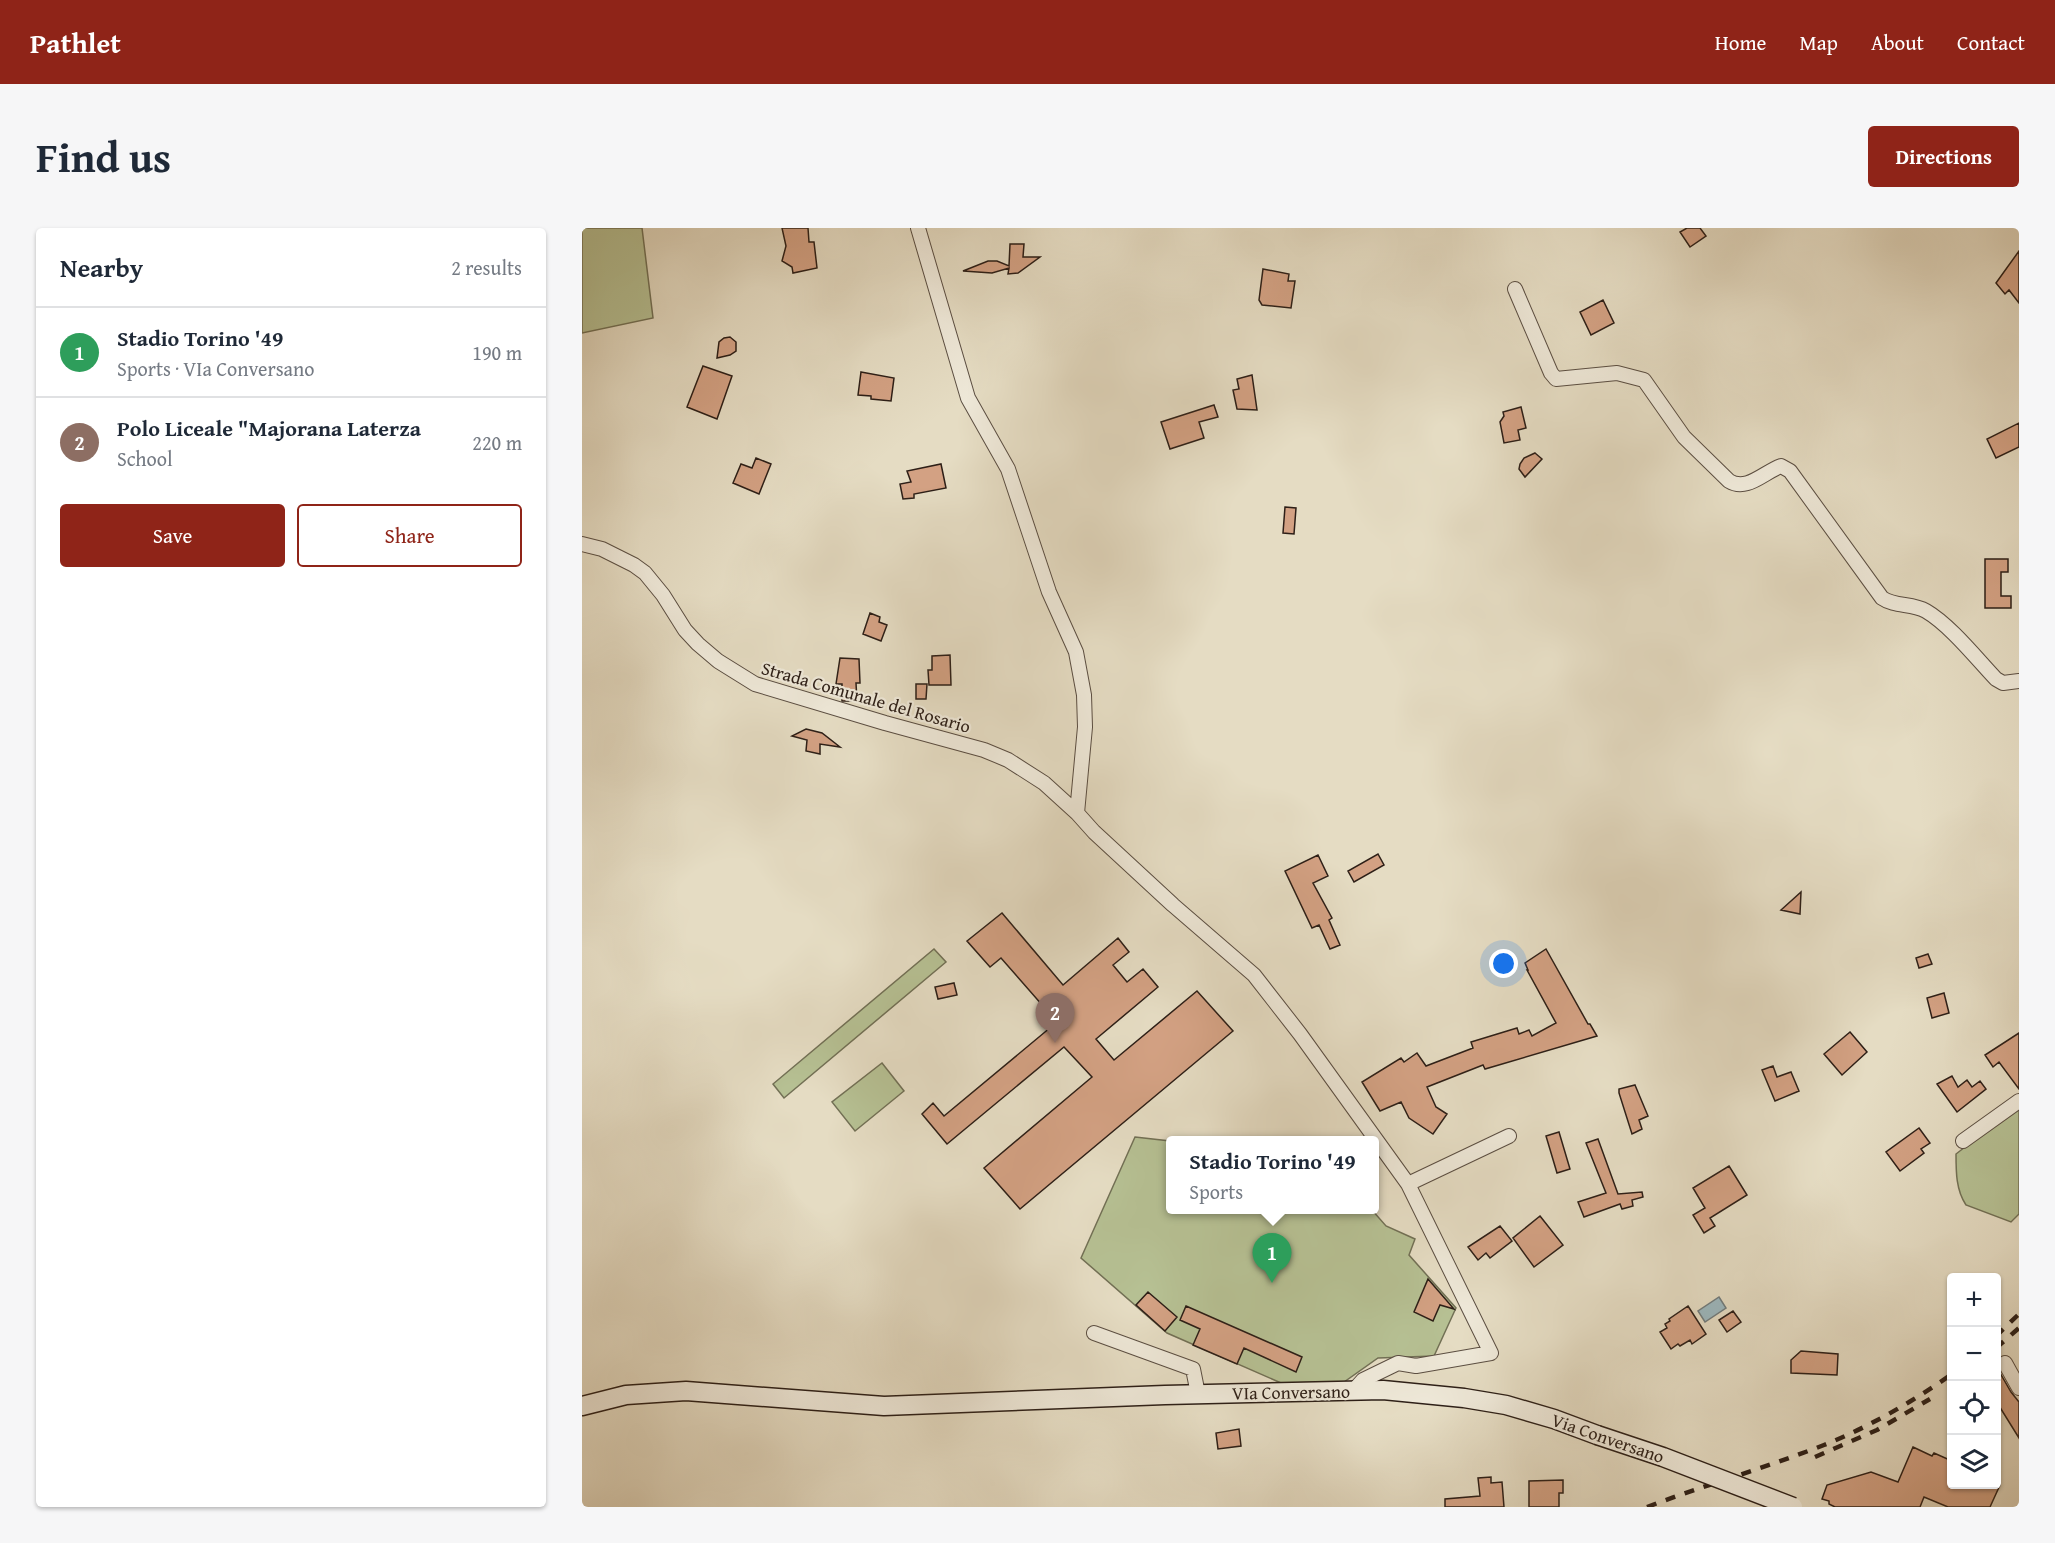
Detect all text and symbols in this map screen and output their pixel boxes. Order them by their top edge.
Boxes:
text: Pathlet [30,22,121,63]
text: Home [1715,27,1766,58]
text: Map [1799,27,1838,58]
text: About [1871,27,1924,58]
text: Contact [1957,27,2025,58]
text: Find us [36,126,171,187]
button: Directions [1868,126,2019,187]
text: Nearby [60,248,143,287]
text: 2 results [451,253,522,282]
text: Stadio Torino '49 [117,322,283,354]
text: 1 [74,338,85,367]
text: 190 m [472,338,522,367]
text: Sports · VIa Conversano [117,354,314,383]
text: Polo Liceale "Majorana Laterza [117,412,421,444]
text: 2 [74,428,85,457]
text: 220 m [472,428,522,457]
text: School [117,444,173,473]
button: Save [60,504,285,567]
button: Share [297,504,522,567]
street label: Strada Comunale del Rosario [758,654,974,740]
your location [1489,949,1518,978]
pin: 2 [1036,994,1074,1043]
popup [1166,1136,1379,1214]
text: Stadio Torino '49 [1189,1145,1356,1177]
text: Sports [1189,1177,1243,1206]
pin: 1 [1252,1234,1292,1283]
map controls [1947,1273,2001,1489]
button: + [1947,1273,2001,1327]
button: − [1947,1327,2001,1381]
street label: VIa Conversano [1232,1377,1350,1407]
button: locate [1947,1381,2001,1435]
street label: Via Conversano [1548,1406,1668,1470]
button: layers [1947,1435,2001,1489]

